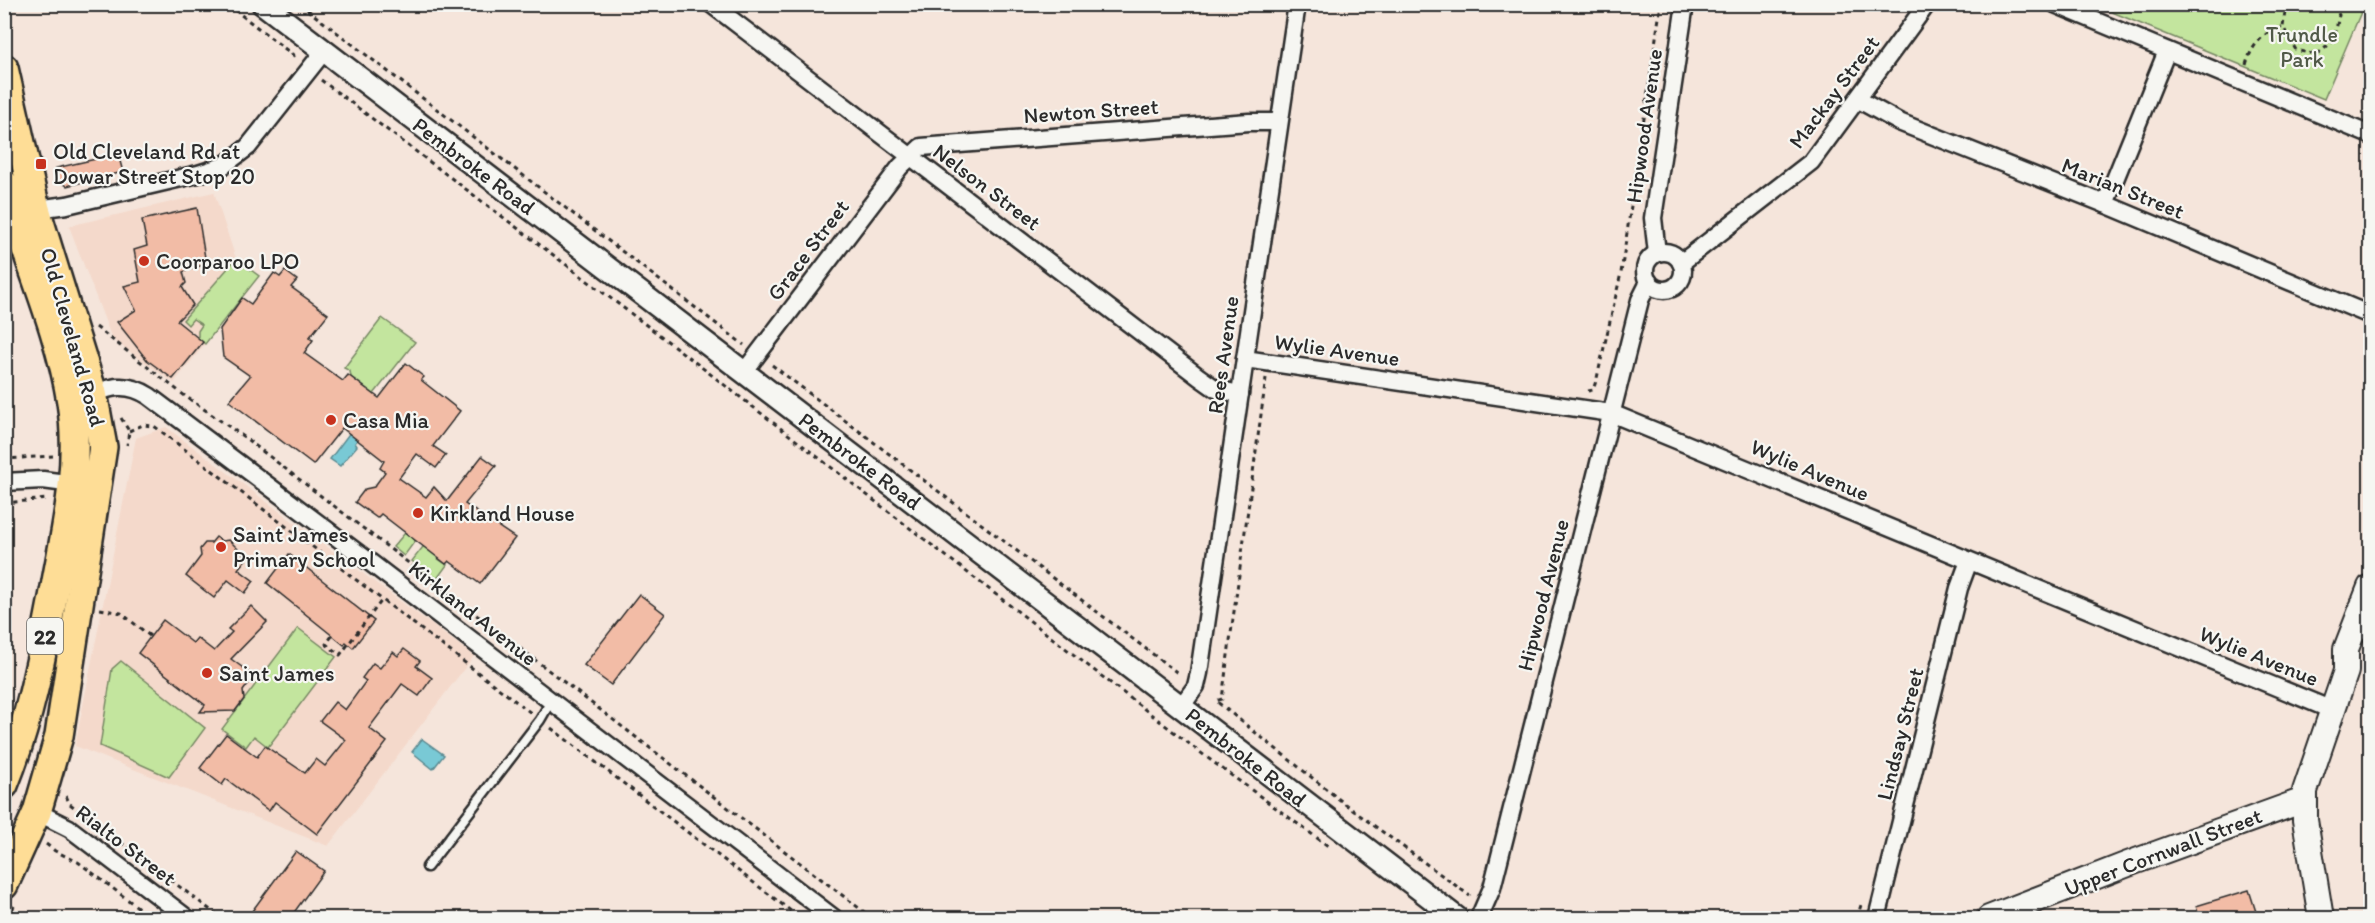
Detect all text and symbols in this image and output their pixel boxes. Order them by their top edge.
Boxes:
park label: Trundle Park [2266,21,2338,73]
street label: Mackay Street [1783,30,1885,154]
street label: Hipwood Avenue [1620,47,1668,205]
street label: Newton Street [1022,93,1160,129]
street label: Pembroke Road [407,111,541,221]
place label: Old Cleveland Rd at Dowar Street Stop 20 [53,138,255,190]
street label: Nelson Street [928,138,1046,236]
street label: Marian Street [2058,151,2188,225]
marker: Old Cleveland Rd at Dowar Street Stop 20 [34,157,48,171]
street label: Grace Street [761,194,855,306]
street label: Old Cleveland Road [35,245,111,430]
place label: Coorparoo LPO [156,248,299,275]
marker: Coorparoo LPO [137,254,151,268]
street label: Rees Avenue [1201,294,1245,416]
street label: Wylie Avenue [1273,328,1401,372]
street label: Pembroke Road [793,406,927,516]
place label: Casa Mia [343,407,430,434]
marker: Casa Mia [324,413,338,427]
street label: Wylie Avenue [1747,433,1873,507]
place label: Kirkland House [430,500,575,527]
marker: Kirkland House [411,506,425,520]
street label: Hipwood Avenue [1511,516,1575,674]
place label: Saint James Primary School [233,521,375,573]
marker: Saint James Primary School [214,540,228,554]
street label: Kirkland Avenue [403,554,543,672]
road number: 22 [27,618,63,654]
street label: Wylie Avenue [2195,620,2323,692]
place label: Saint James [219,660,334,687]
street label: Lindsay Street [1870,665,1930,803]
marker: Saint James [200,666,214,680]
street label: Pembroke Road [1180,701,1312,813]
street label: Rialto Street [70,798,182,892]
street label: Upper Cornwall Street [2060,802,2266,902]

